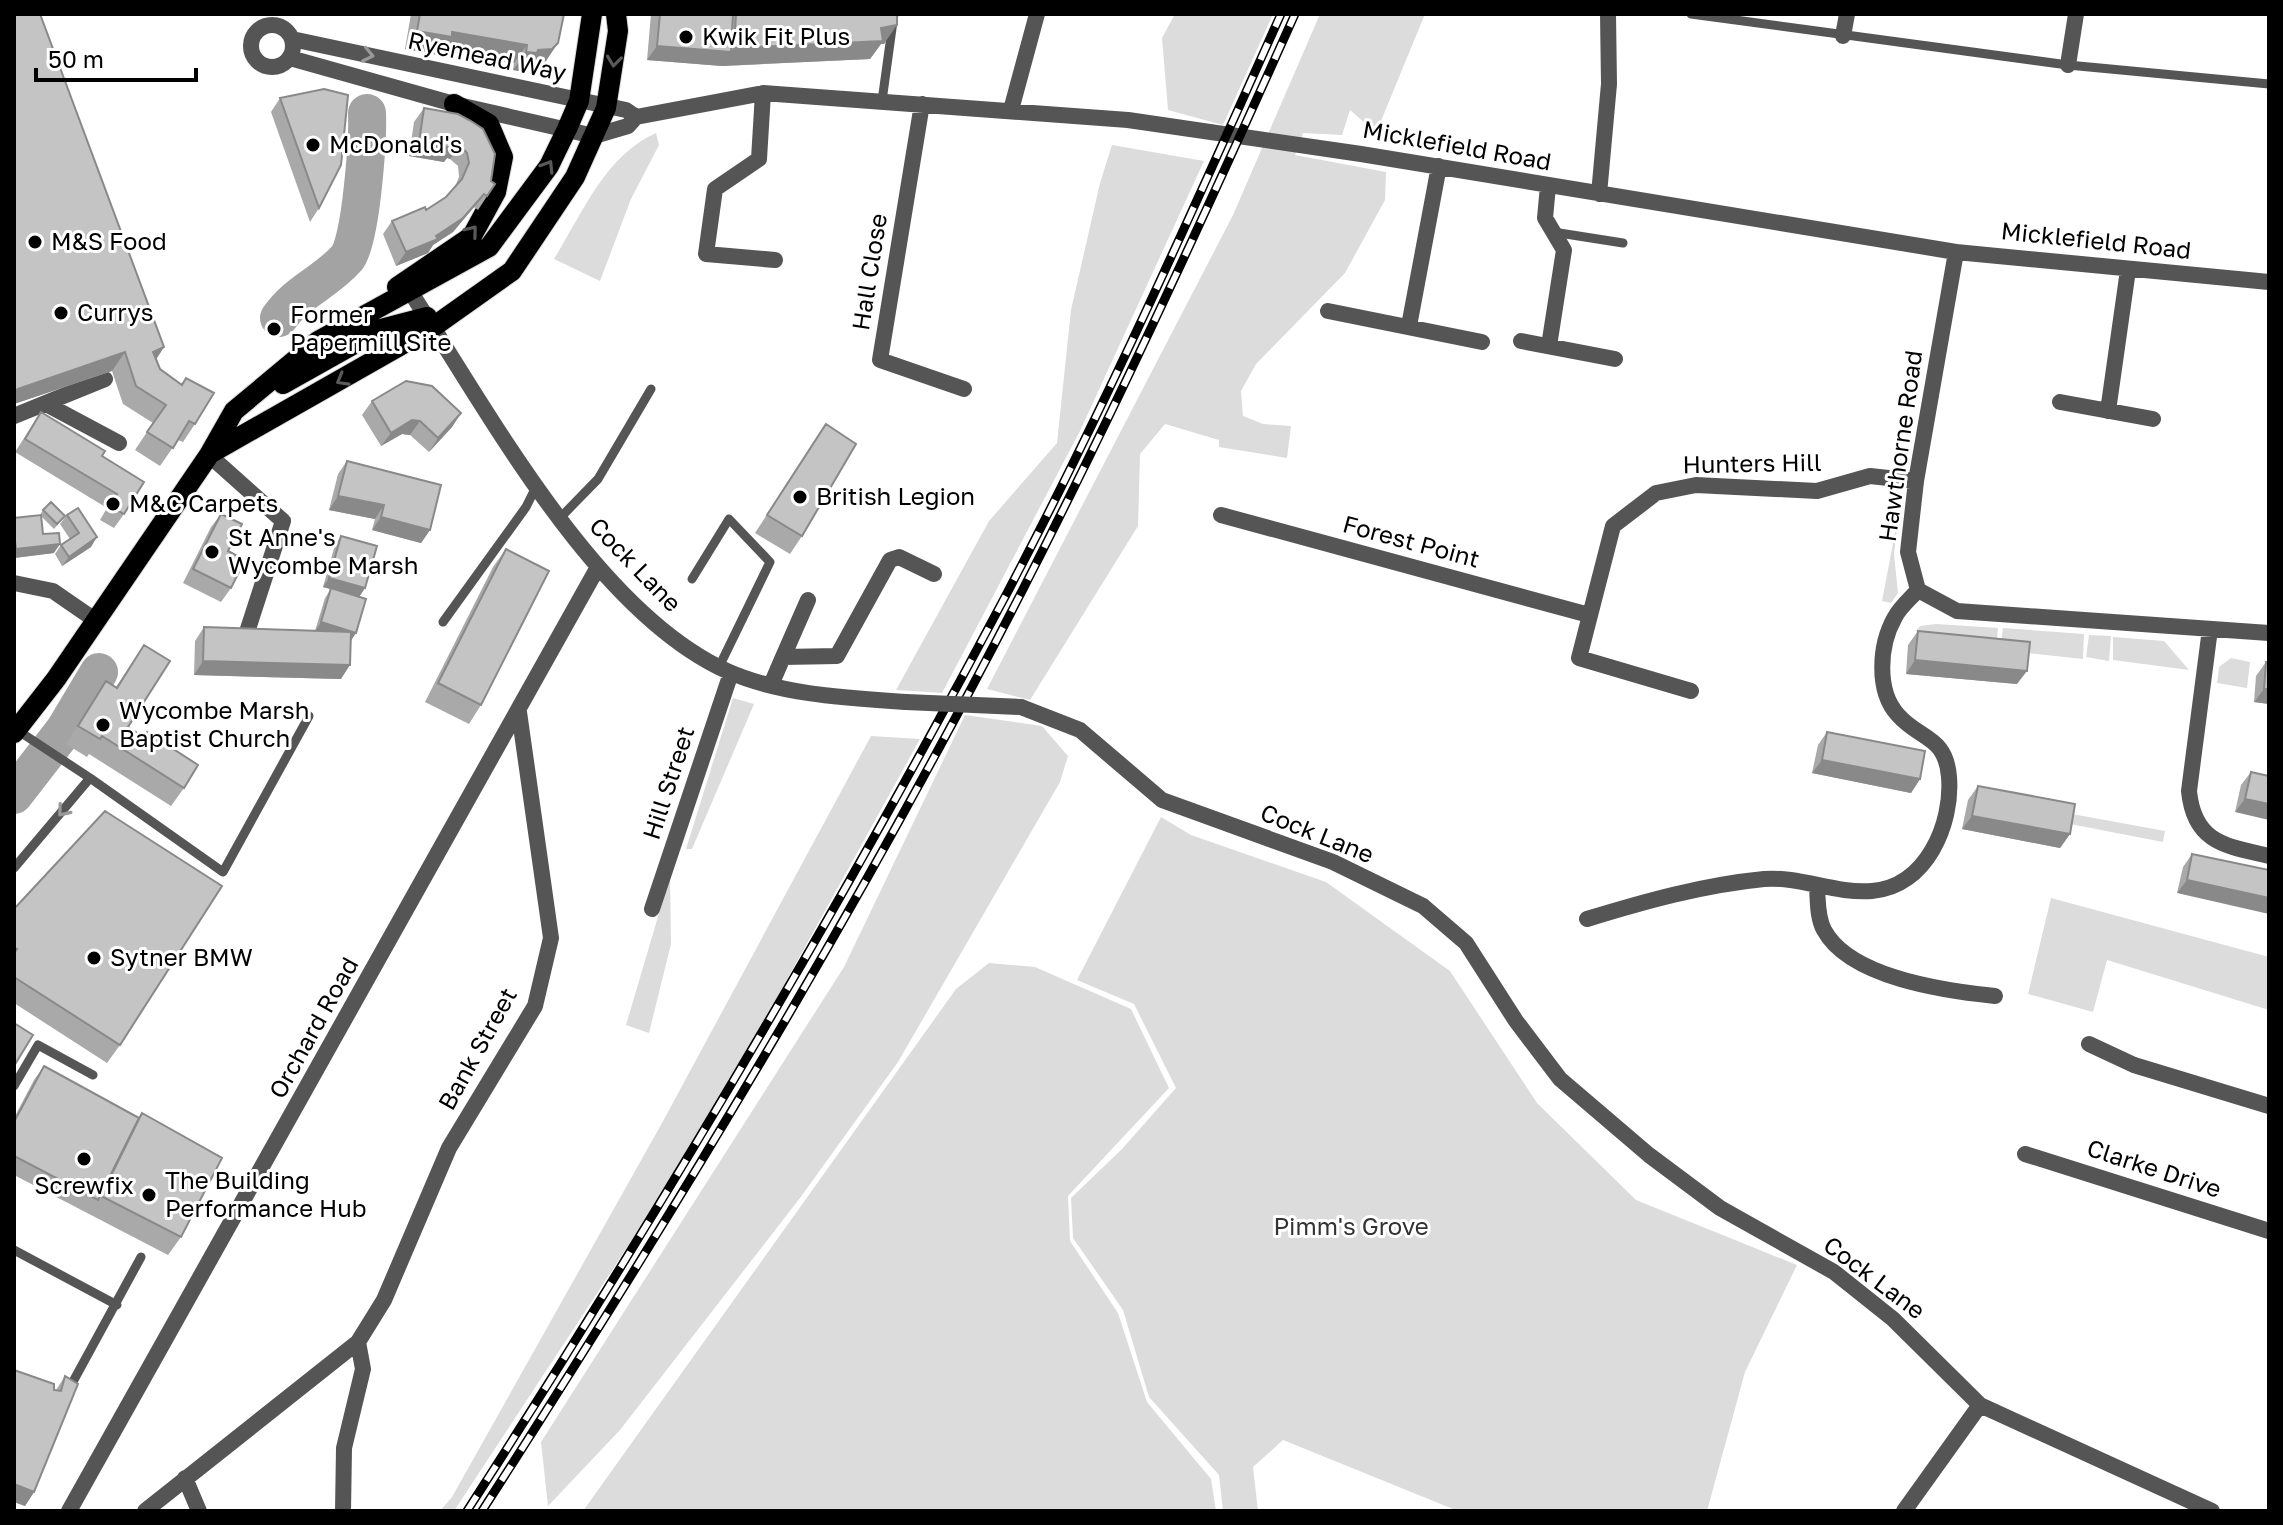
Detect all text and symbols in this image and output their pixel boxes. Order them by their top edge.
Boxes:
place label: Kwik Fit Plus [702,21,850,50]
street label: Ryemead Way [405,25,569,86]
marker: Kwik Fit Plus [677,28,695,46]
scale bar [36,32,196,82]
text: 50 m [48,44,104,73]
one-way arrow [361,46,374,63]
one-way arrow [606,54,623,68]
street label: Micklefield Road [1361,114,1554,175]
place label: McDonald's [329,129,462,158]
marker: McDonald's [304,136,322,154]
one-way arrow [538,160,553,175]
street label: Hall Close [845,211,892,332]
street label: Micklefield Road [2000,215,2193,264]
place label: M&S Food [51,226,167,255]
one-way arrow [462,226,476,241]
marker: M&S Food [26,233,44,251]
place label: Currys [77,297,153,326]
place label: Former Papermill Site [290,299,451,356]
marker: Currys [52,304,70,322]
marker: Former Papermill Site [265,320,283,338]
street label: Hawthorne Road [1872,348,1927,543]
one-way arrow [336,370,350,386]
street label: Hunters Hill [1682,447,1822,478]
place label: British Legion [816,481,975,510]
place label: M&C Carpets [129,488,278,517]
marker: British Legion [791,488,809,506]
marker: M&C Carpets [104,495,122,513]
street label: Forest Point [1340,508,1483,573]
street label: Cock Lane [584,511,688,617]
place label: St Anne's Wycombe Marsh [228,522,418,579]
marker: St Anne's Wycombe Marsh [203,543,221,561]
place label: Wycombe Marsh Baptist Church [119,695,309,752]
marker: Wycombe Marsh Baptist Church [94,716,112,734]
street label: Hill Street [636,722,699,843]
street label: Cock Lane [1257,797,1378,868]
one-way arrow [58,801,73,816]
place label: Sytner BMW [110,942,253,971]
marker: Sytner BMW [85,949,103,967]
street label: Orchard Road [262,952,363,1103]
street label: Bank Street [431,982,522,1114]
street label: Clarke Drive [2084,1132,2225,1203]
marker: Screwfix [75,1150,93,1168]
place label: The Building Performance Hub [165,1165,367,1222]
place label: Screwfix [34,1170,134,1199]
marker: The Building Performance Hub [140,1186,158,1204]
park label: Pimm's Grove [1273,1211,1429,1240]
street label: Cock Lane [1818,1229,1931,1324]

